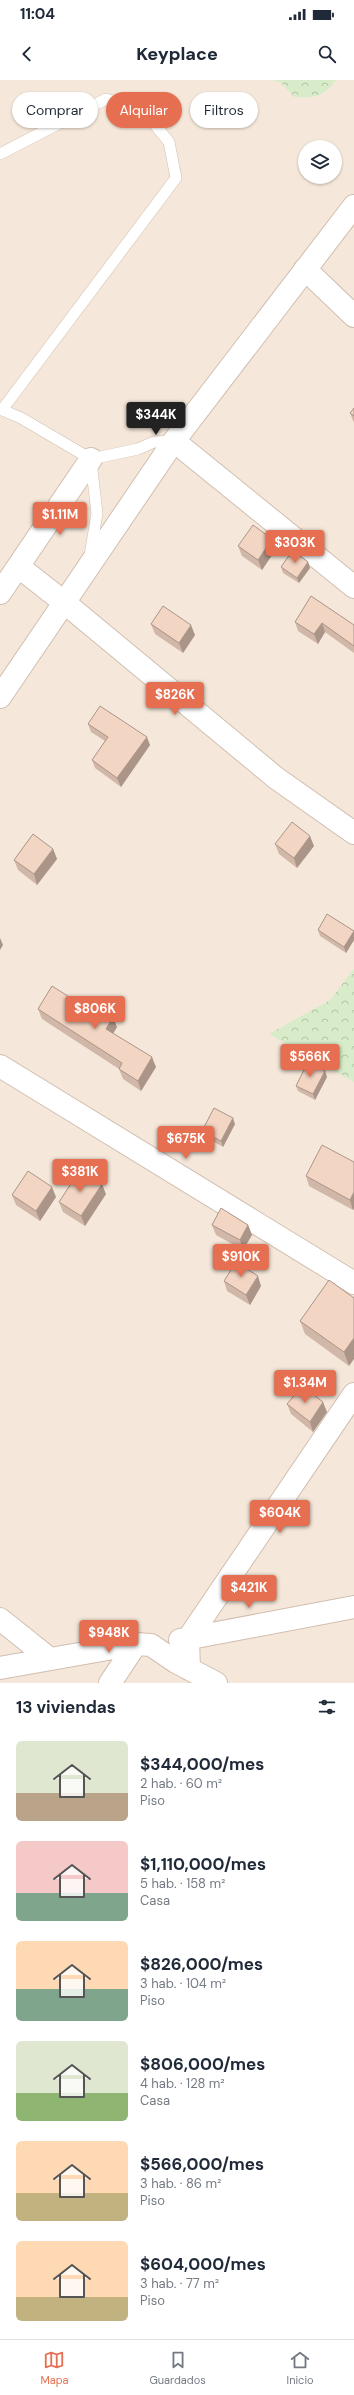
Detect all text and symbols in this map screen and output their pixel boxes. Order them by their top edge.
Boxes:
text: 11:04 [20,4,55,24]
text: Keyplace [136,42,218,66]
icon: back [16,43,38,65]
icon: search [316,43,338,65]
chip: Comprar [12,92,98,128]
chip: Alquilar [106,92,182,128]
chip: Filtros [190,92,258,128]
map controls [298,140,342,184]
button: layers [298,140,342,184]
pin: $344K [128,402,184,436]
text: $344K [135,406,177,423]
pin: $1.11M [27,502,93,536]
text: $1.11M [42,506,78,523]
pin: $303K [267,530,323,564]
text: $303K [274,534,316,551]
pin: $826K [147,682,203,716]
text: $826K [155,686,195,703]
pin: $806K [67,996,123,1030]
text: $806K [74,1000,116,1017]
pin: $566K [282,1044,338,1078]
text: $566K [290,1048,330,1065]
pin: $675K [158,1126,214,1160]
text: $675K [166,1130,206,1147]
pin: $381K [52,1159,108,1193]
text: $381K [62,1163,98,1180]
pin: $910K [213,1244,269,1278]
text: $910K [222,1248,260,1265]
pin: $1.34M [272,1370,338,1404]
text: $1.34M [283,1374,327,1391]
pin: $604K [252,1500,308,1534]
text: $604K [259,1504,301,1521]
pin: $421K [221,1575,277,1609]
text: $421K [230,1579,268,1596]
pin: $948K [81,1620,137,1654]
text: $948K [88,1624,130,1641]
text: 13 viviendas [16,1696,116,1718]
icon: filters [316,1696,338,1718]
text: $344,000/mes [140,1753,264,1775]
icon: home [48,1757,96,1805]
text: 2 hab. · 60 m² [140,1775,222,1792]
text: Piso [140,1792,165,1809]
text: $1,110,000/mes [140,1853,266,1875]
icon: home [48,1857,96,1905]
text: 5 hab. · 158 m² [140,1875,225,1892]
text: Casa [140,1892,170,1909]
text: $826,000/mes [140,1953,263,1975]
icon: home [48,1957,96,2005]
text: 3 hab. · 104 m² [140,1975,226,1992]
text: Piso [140,1992,165,2009]
text: $806,000/mes [140,2053,265,2075]
icon: home [48,2057,96,2105]
text: 4 hab. · 128 m² [140,2075,225,2092]
text: Casa [140,2092,170,2109]
text: $566,000/mes [140,2153,264,2175]
icon: home [48,2157,96,2205]
text: 3 hab. · 86 m² [140,2175,221,2192]
text: Piso [140,2192,165,2209]
text: $604,000/mes [140,2253,266,2275]
icon: home [48,2257,96,2305]
text: 3 hab. · 77 m² [140,2275,219,2292]
text: Piso [140,2292,165,2309]
tab: Mapa [40,2349,69,2387]
tab: Guardados [149,2349,206,2387]
tab: Inicio [287,2349,314,2387]

